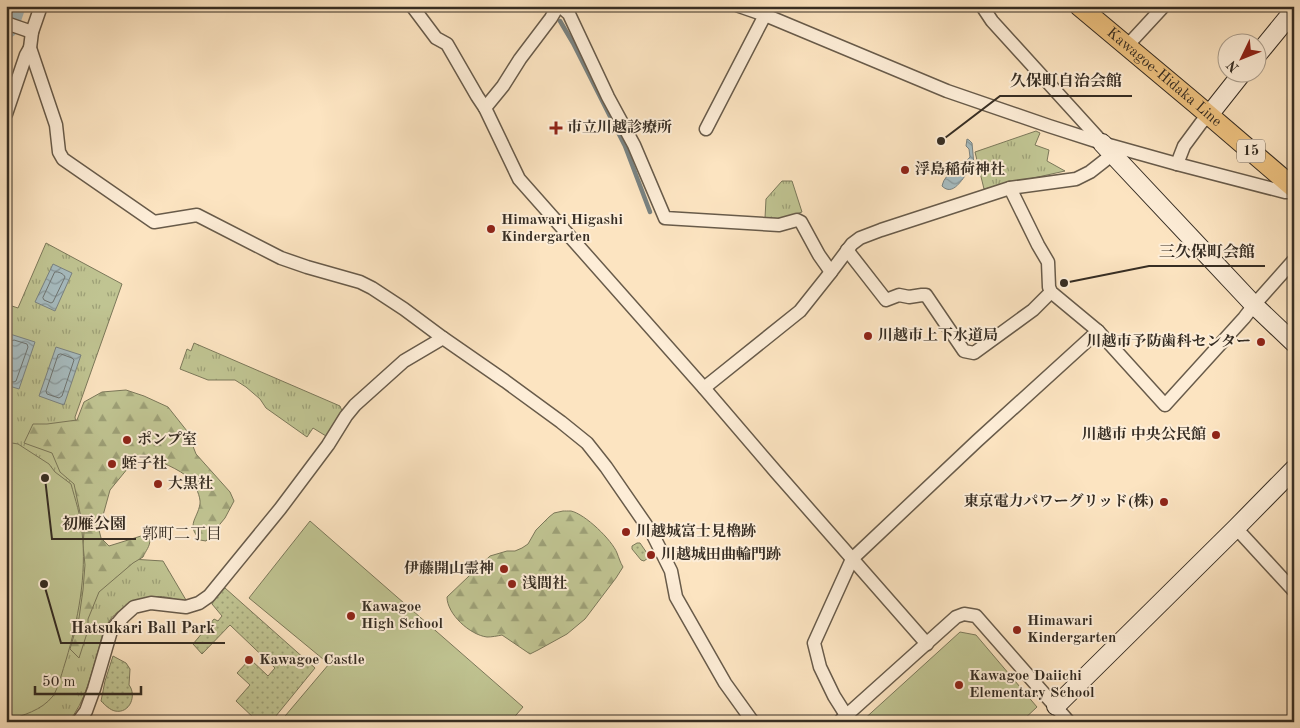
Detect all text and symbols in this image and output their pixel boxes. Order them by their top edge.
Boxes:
street label: Kawagoe-Hidaka Line [1104,25,1224,130]
north arrow [1218,32,1268,82]
text: N [1224,57,1242,75]
callout: 久保町自治会館 [1000,65,1132,96]
text: 久保町自治会館 [1010,72,1122,90]
place label: 市立川越診療所 [567,119,672,136]
marker: 市立川越診療所 [549,121,563,135]
road number: 15 [1237,140,1265,162]
place label: 浮島稲荷神社 [915,160,1005,178]
marker: 浮島稲荷神社 [899,164,911,176]
place label: Himawari Higashi Kindergarten [501,213,623,245]
marker: Himawari Higashi Kindergarten [485,223,497,235]
callout: 三久保町会館 [1149,235,1265,266]
text: 三久保町会館 [1159,243,1255,261]
place label: 川越市上下水道局 [878,327,998,344]
marker: 川越市上下水道局 [862,330,874,342]
place label: 川越市予防歯科センター [1087,333,1251,350]
marker: 川越市予防歯科センター [1255,336,1267,348]
place label: 川越市 中央公民館 [1082,426,1206,443]
marker: 川越市 中央公民館 [1210,429,1222,441]
place label: ポンプ室 [137,431,197,448]
marker: ポンプ室 [121,434,133,446]
place label: 蛭子社 [122,455,167,472]
marker: 蛭子社 [106,458,118,470]
place label: 大黒社 [168,475,213,492]
marker: 大黒社 [152,478,164,490]
place label: 東京電力パワーグリッド(株) [963,493,1154,510]
marker: 東京電力パワーグリッド(株) [1158,496,1170,508]
callout: 初雁公園 [52,508,136,539]
text: 初雁公園 [62,515,126,533]
place label: 川越城富士見櫓跡 [636,523,756,540]
district label: 郭町二丁目 [142,525,222,543]
marker: 川越城富士見櫓跡 [620,526,632,538]
place label: 川越城田曲輪門跡 [661,546,781,563]
marker: 川越城田曲輪門跡 [645,549,657,561]
place label: 伊藤開山霊神 [404,560,494,577]
marker: 伊藤開山霊神 [498,563,510,575]
place label: 浅間社 [522,575,567,592]
marker: 浅間社 [506,578,518,590]
place label: Kawagoe High School [361,600,444,632]
marker: Kawagoe High School [345,610,357,622]
callout: Hatsukari Ball Park [61,612,225,643]
place label: Himawari Kindergarten [1027,614,1116,646]
text: Hatsukari Ball Park [71,621,215,637]
marker: Himawari Kindergarten [1011,624,1023,636]
place label: Kawagoe Castle [259,653,365,668]
marker: Kawagoe Castle [243,654,255,666]
scale bar [35,663,141,695]
place label: Kawagoe Daiichi Elementary School [969,669,1095,701]
text: 50 m [42,675,76,690]
marker: Kawagoe Daiichi Elementary School [953,679,965,691]

